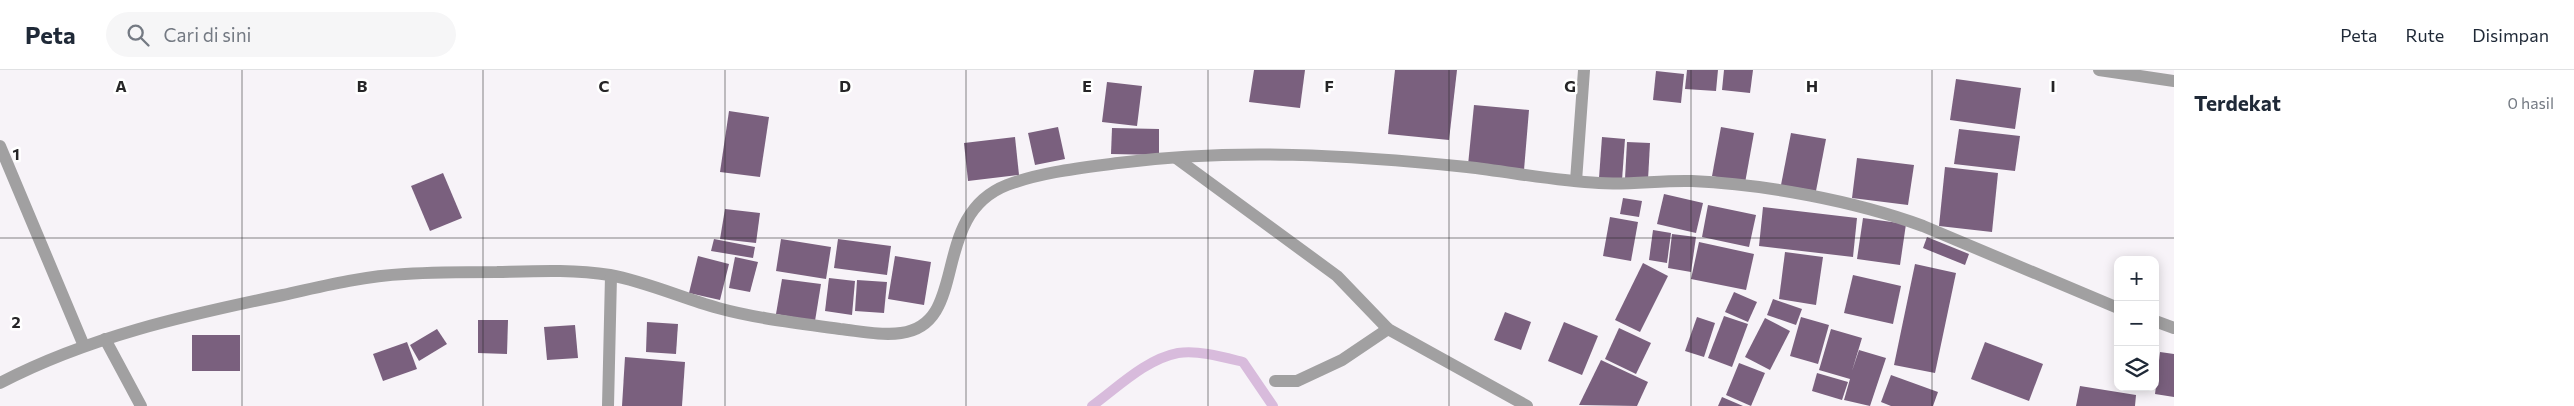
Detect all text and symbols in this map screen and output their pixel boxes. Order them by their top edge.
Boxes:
search box [106,12,456,57]
text: Peta [25,20,76,49]
icon: search [124,21,152,49]
text: Cari di sini [164,23,251,46]
text: Peta [2340,24,2377,46]
text: Rute [2405,24,2444,46]
text: Disimpan [2472,24,2549,46]
text: A [115,76,127,95]
text: B [357,76,368,95]
text: C [599,76,610,95]
text: D [839,76,851,95]
text: E [1082,76,1092,95]
text: F [1324,76,1334,95]
text: G [1564,76,1576,95]
text: H [1806,76,1818,95]
text: I [2050,76,2056,95]
text: Terdekat [2194,90,2281,115]
text: 0 hasil [2508,93,2554,112]
text: 1 [12,144,20,163]
map controls [2114,256,2159,391]
button: + [2114,256,2159,301]
button: − [2114,301,2159,346]
text: 2 [11,312,21,331]
button: layers [2114,346,2159,391]

